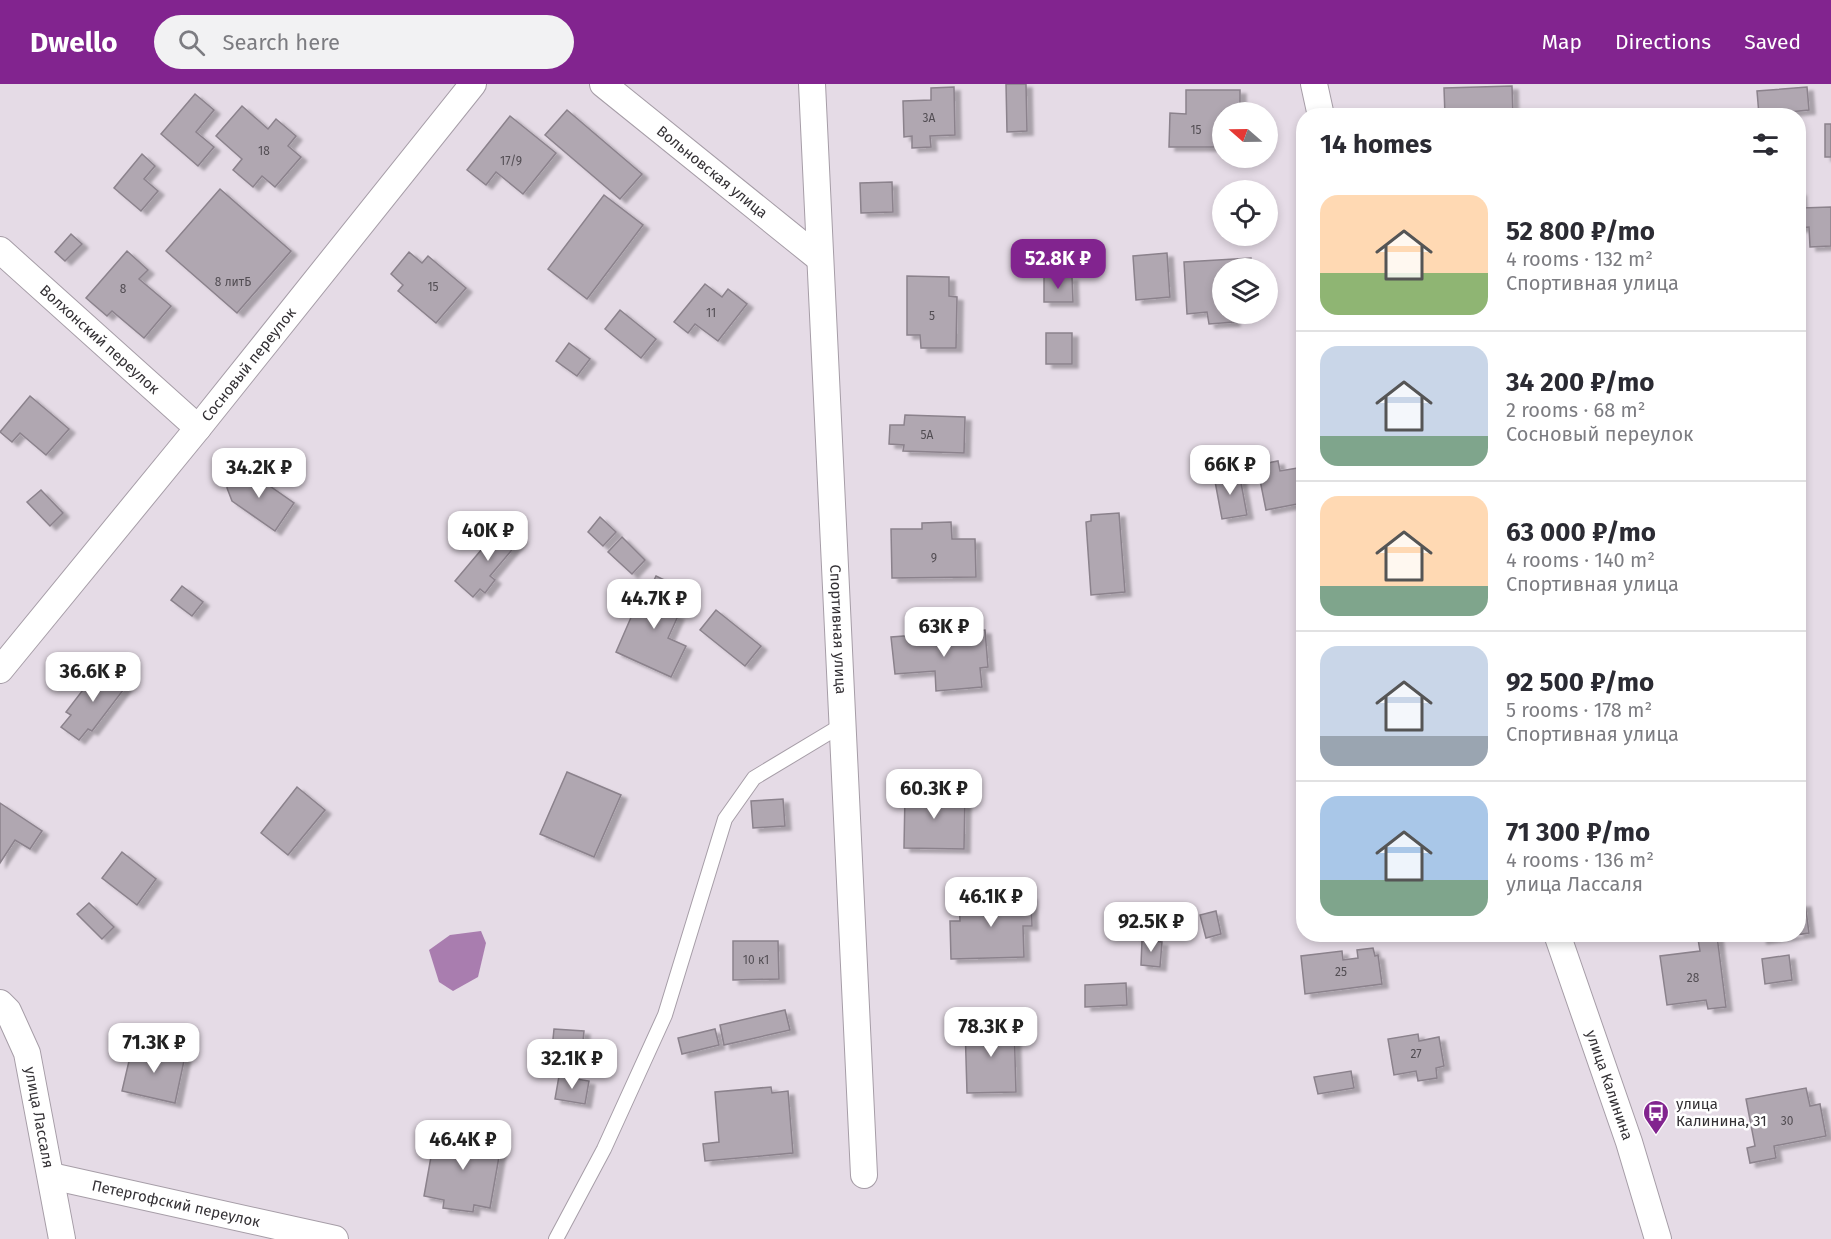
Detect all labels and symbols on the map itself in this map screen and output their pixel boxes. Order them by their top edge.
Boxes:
north arrow [1212,102,1278,168]
house number: 3А [923,111,936,125]
street label: Вольновская улица [653,122,771,222]
house number: 15 [1190,123,1202,137]
house number: 18 [258,144,270,158]
house number: 17/9 [500,154,522,168]
pin: 52.8K ₽ [1003,239,1113,290]
house number: 8 литБ [215,275,251,289]
house number: 15 [427,280,439,294]
street label: Волхонский переулок [36,281,163,398]
house number: 8 [120,282,127,296]
street label: Сосновый переулок [198,304,300,425]
house number: 11 [706,306,716,320]
house number: 5 [929,309,935,323]
house number: 5А [921,428,934,442]
pin: 66K ₽ [1188,445,1272,496]
pin: 34.2K ₽ [204,448,314,499]
pin: 40K ₽ [446,511,530,562]
house number: 9 [931,551,937,565]
street label: Спортивная улица [826,564,850,695]
pin: 44.7K ₽ [599,579,709,630]
pin: 63K ₽ [902,607,986,658]
pin: 36.6K ₽ [38,652,148,703]
pin: 60.3K ₽ [879,769,989,820]
pin: 46.1K ₽ [936,877,1046,928]
pin: 92.5K ₽ [1096,902,1206,953]
house number: 10 к1 [743,953,769,967]
house number: 25 [1335,965,1347,979]
house number: 28 [1687,971,1700,985]
pin: 78.3K ₽ [936,1007,1046,1058]
pin: 71.3K ₽ [99,1023,209,1074]
street label: улица Калинина [1582,1028,1637,1143]
pin: 32.1K ₽ [517,1039,627,1090]
house number: 27 [1410,1047,1422,1061]
street label: улица Лассаля [21,1065,57,1170]
place label: улица Калинина, 31 [1676,1095,1767,1130]
bus stop icon: улица Калинина, 31 [1641,1098,1671,1136]
house number: 30 [1781,1114,1794,1128]
pin: 46.4K ₽ [408,1120,518,1171]
street label: Петергофский переулок [90,1176,262,1231]

